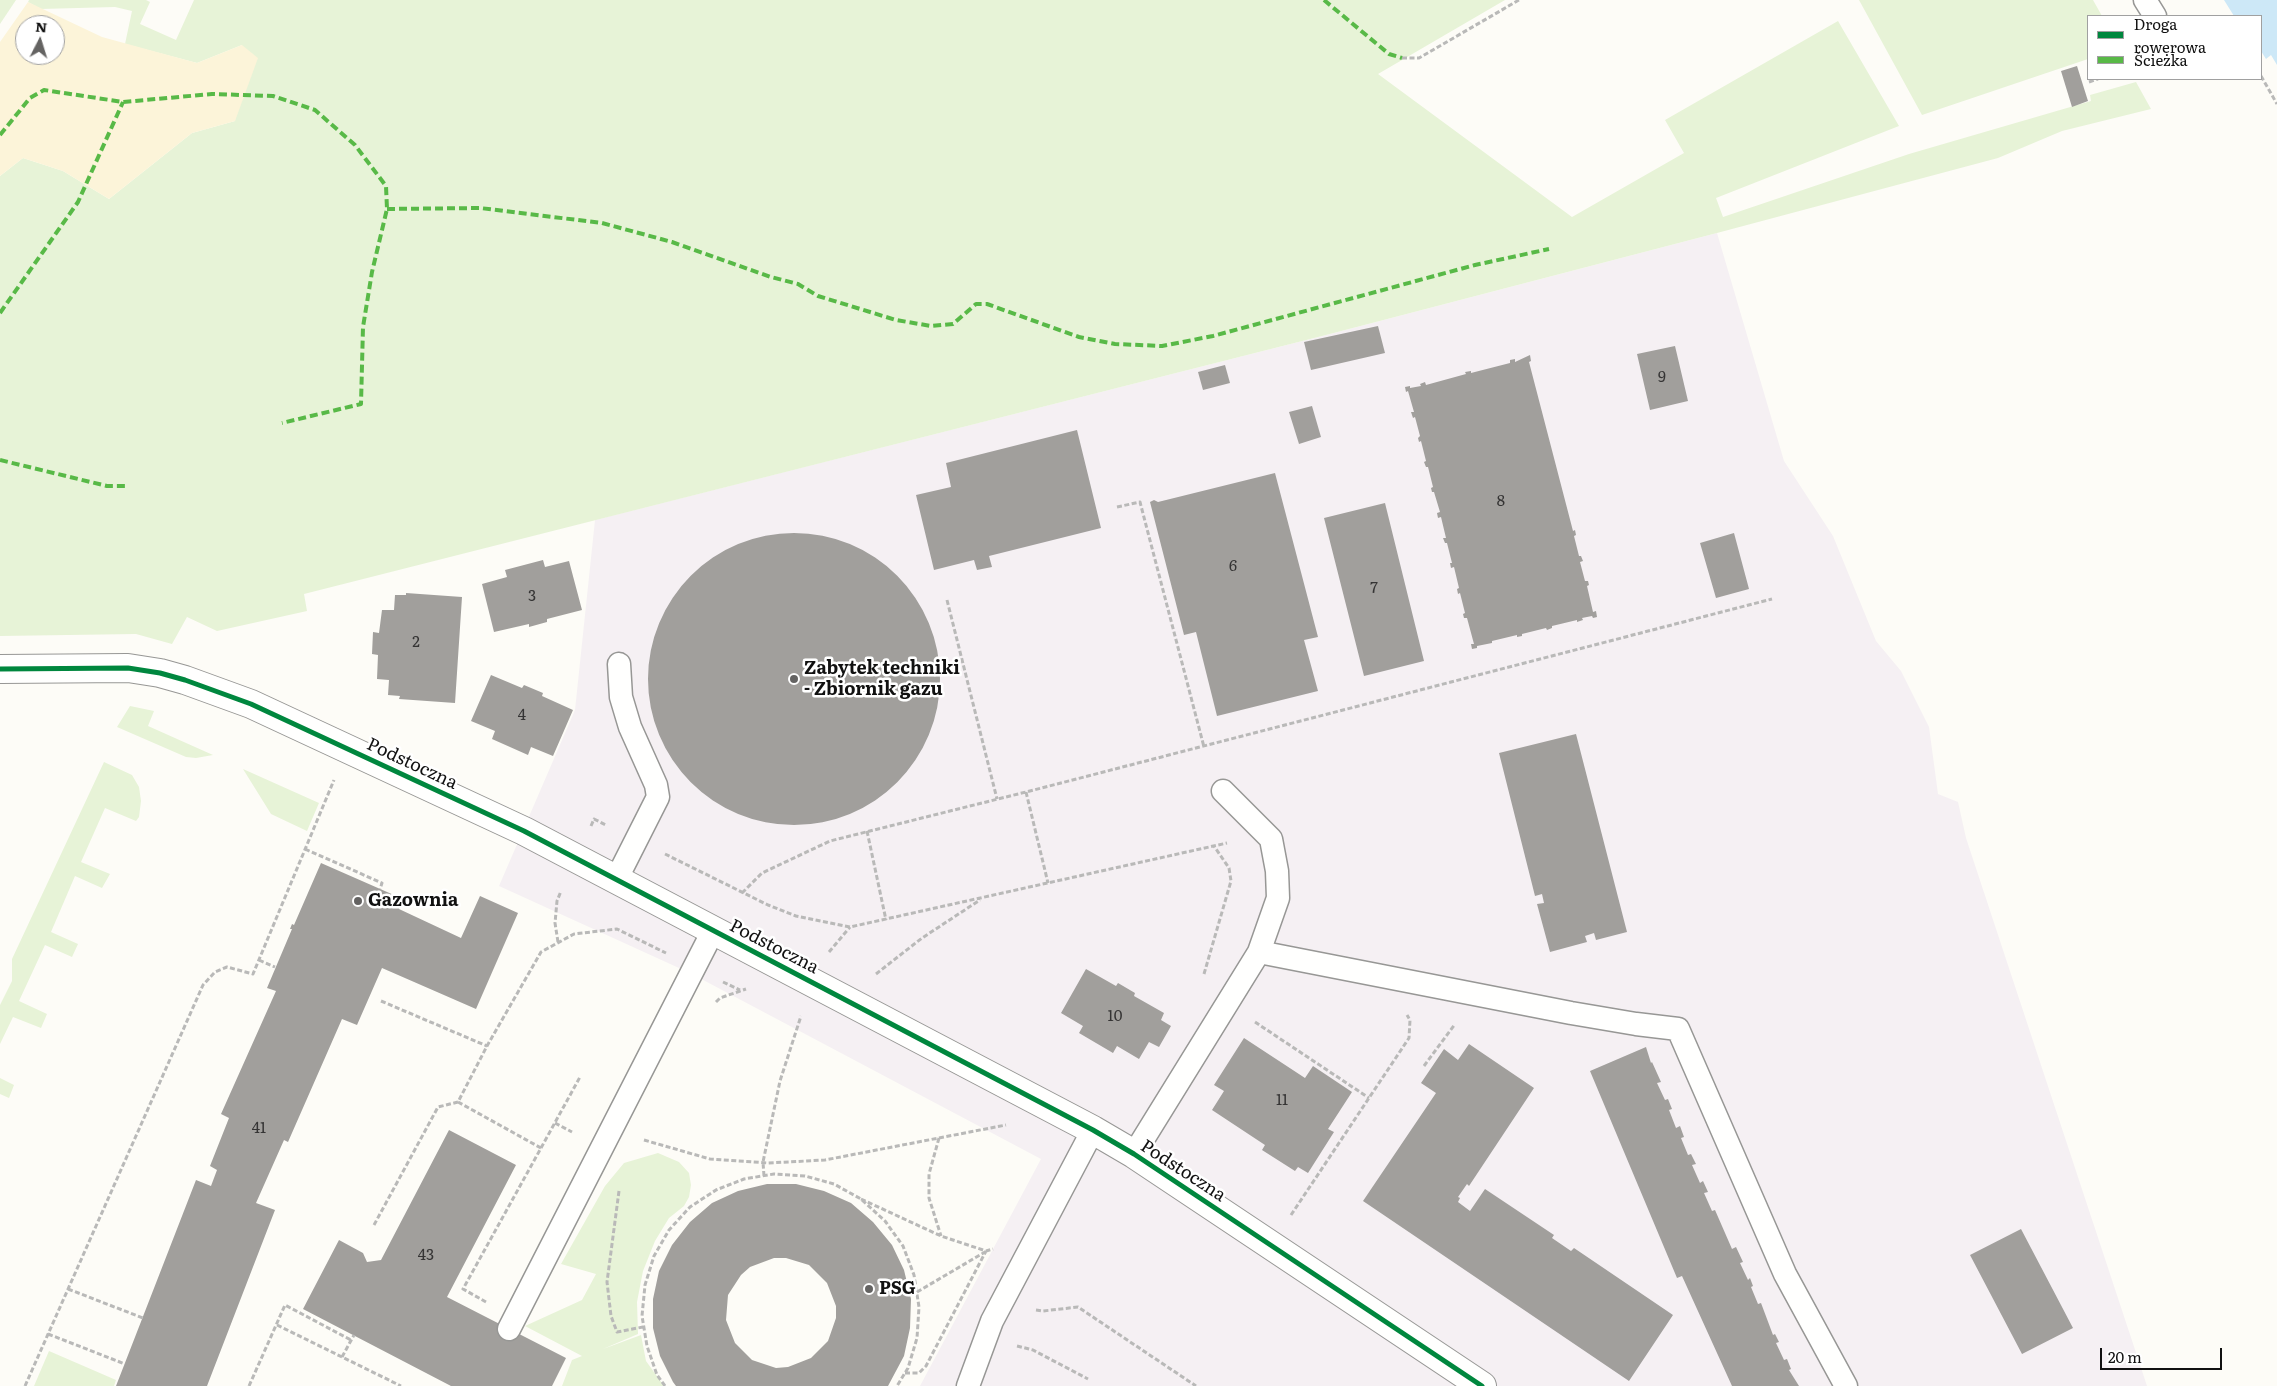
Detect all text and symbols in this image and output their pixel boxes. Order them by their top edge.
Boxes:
text: Droga rowerowa [2134,12,2206,58]
north arrow [15,15,65,65]
legend [2087,15,2262,80]
text: N [34,16,48,37]
text: Ścieżka [2134,48,2188,71]
house number: 9 [1658,369,1666,387]
house number: 8 [1497,493,1505,511]
house number: 6 [1229,558,1237,576]
house number: 7 [1370,580,1378,598]
house number: 3 [528,588,536,606]
house number: 2 [412,634,420,652]
place label: Zabytek techniki - Zbiornik gazu [804,658,960,701]
marker: Zabytek techniki - Zbiornik gazu [788,673,800,685]
house number: 4 [518,707,526,725]
street label: Podstoczna [363,734,461,794]
place label: Gazownia [368,890,458,912]
marker: Gazownia [352,895,364,907]
street label: Podstoczna [726,915,822,979]
house number: 10 [1108,1008,1122,1026]
house number: 11 [1276,1092,1288,1110]
house number: 41 [252,1120,266,1138]
street label: Podstoczna [1136,1135,1230,1207]
house number: 43 [418,1247,434,1265]
place label: PSG [879,1278,916,1300]
marker: PSG [863,1283,875,1295]
scale bar [2102,1338,2224,1370]
text: 20 m [2108,1345,2142,1368]

